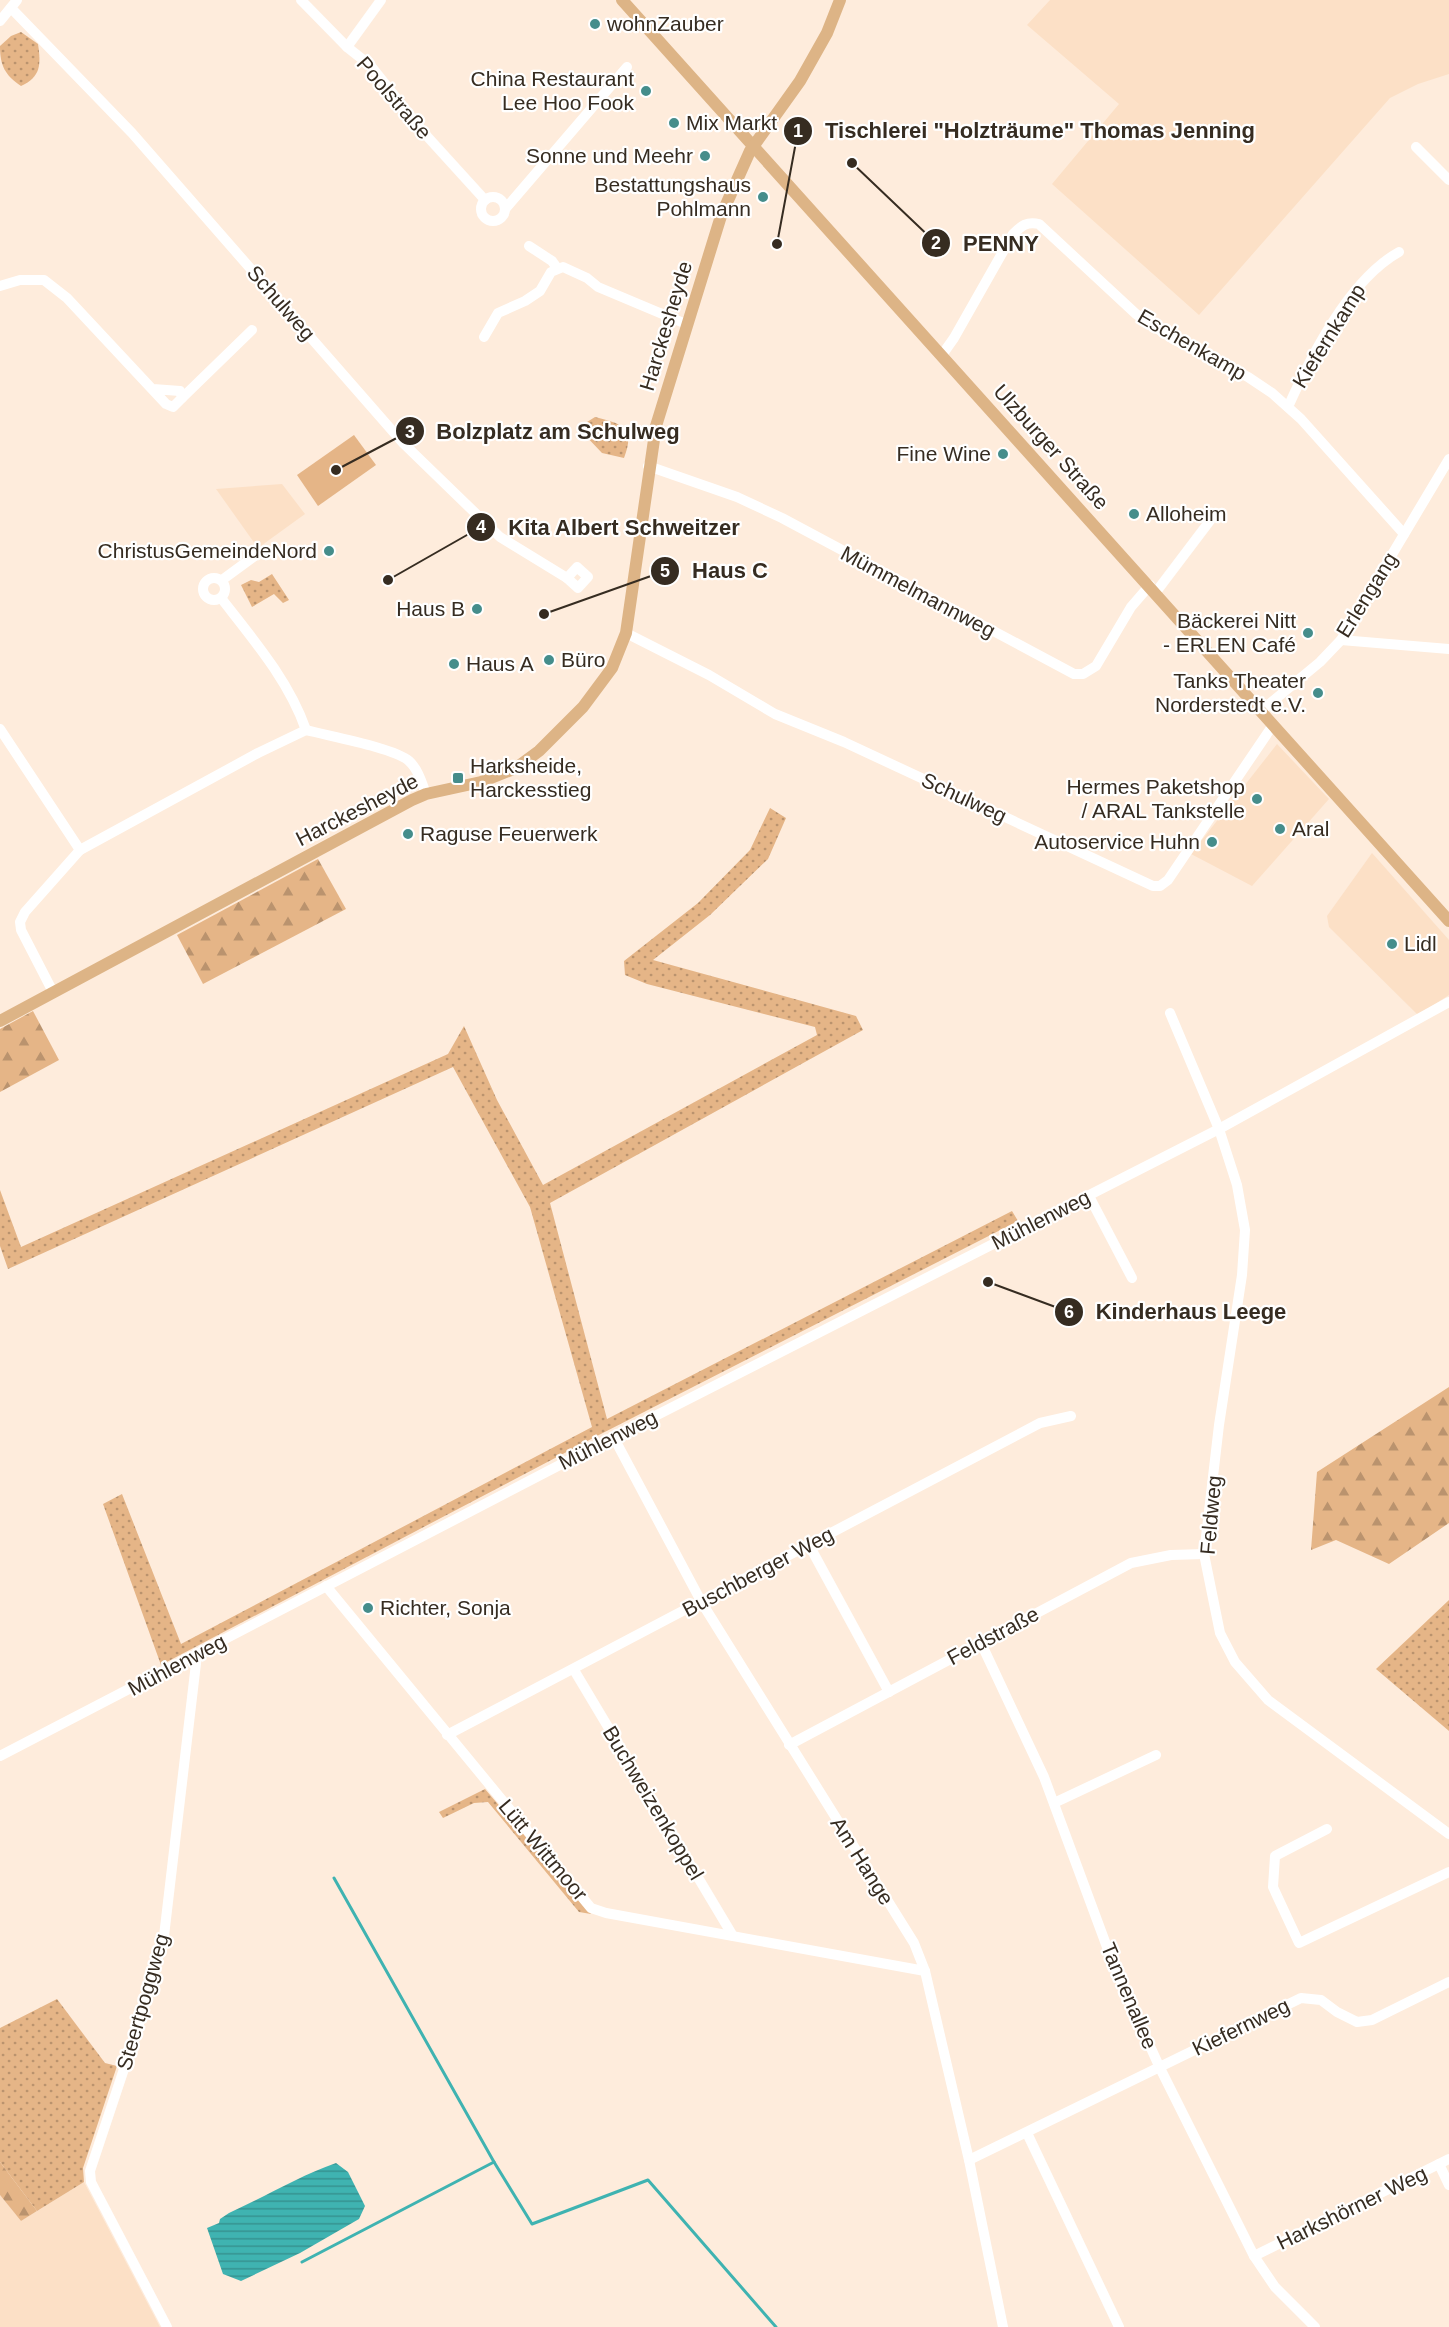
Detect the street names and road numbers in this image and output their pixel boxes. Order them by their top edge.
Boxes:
street label: Poolstraße [352,52,436,144]
street label: Harckesheyde [635,258,696,393]
street label: Schulweg [243,261,320,345]
street label: Kiefernkamp [1288,280,1370,392]
street label: Eschenkamp [1134,304,1251,385]
street label: Ulzburger Straße [989,380,1113,514]
street label: Mümmelmannweg [837,541,999,642]
street label: Erlengang [1331,548,1402,641]
street label: Schulweg [918,768,1010,827]
street label: Harckesheyde [292,769,422,850]
street label: Mühlenweg [988,1185,1094,1254]
street label: Mühlenweg [555,1405,661,1474]
street label: Feldweg [1196,1474,1225,1556]
street label: Buschberger Weg [678,1522,837,1621]
street label: Feldstraße [943,1602,1042,1669]
street label: Mühlenweg [124,1629,230,1700]
street label: Buchweizenkoppel [598,1722,708,1884]
street label: Lütt Wittmoor [494,1794,592,1905]
street label: Am Hange [826,1813,898,1909]
street label: Steertpoggweg [112,1931,173,2073]
street label: Tannenallee [1097,1939,1162,2052]
street label: Kiefernweg [1189,1993,1293,2060]
street label: Harkshörner Weg [1273,2161,1431,2254]

